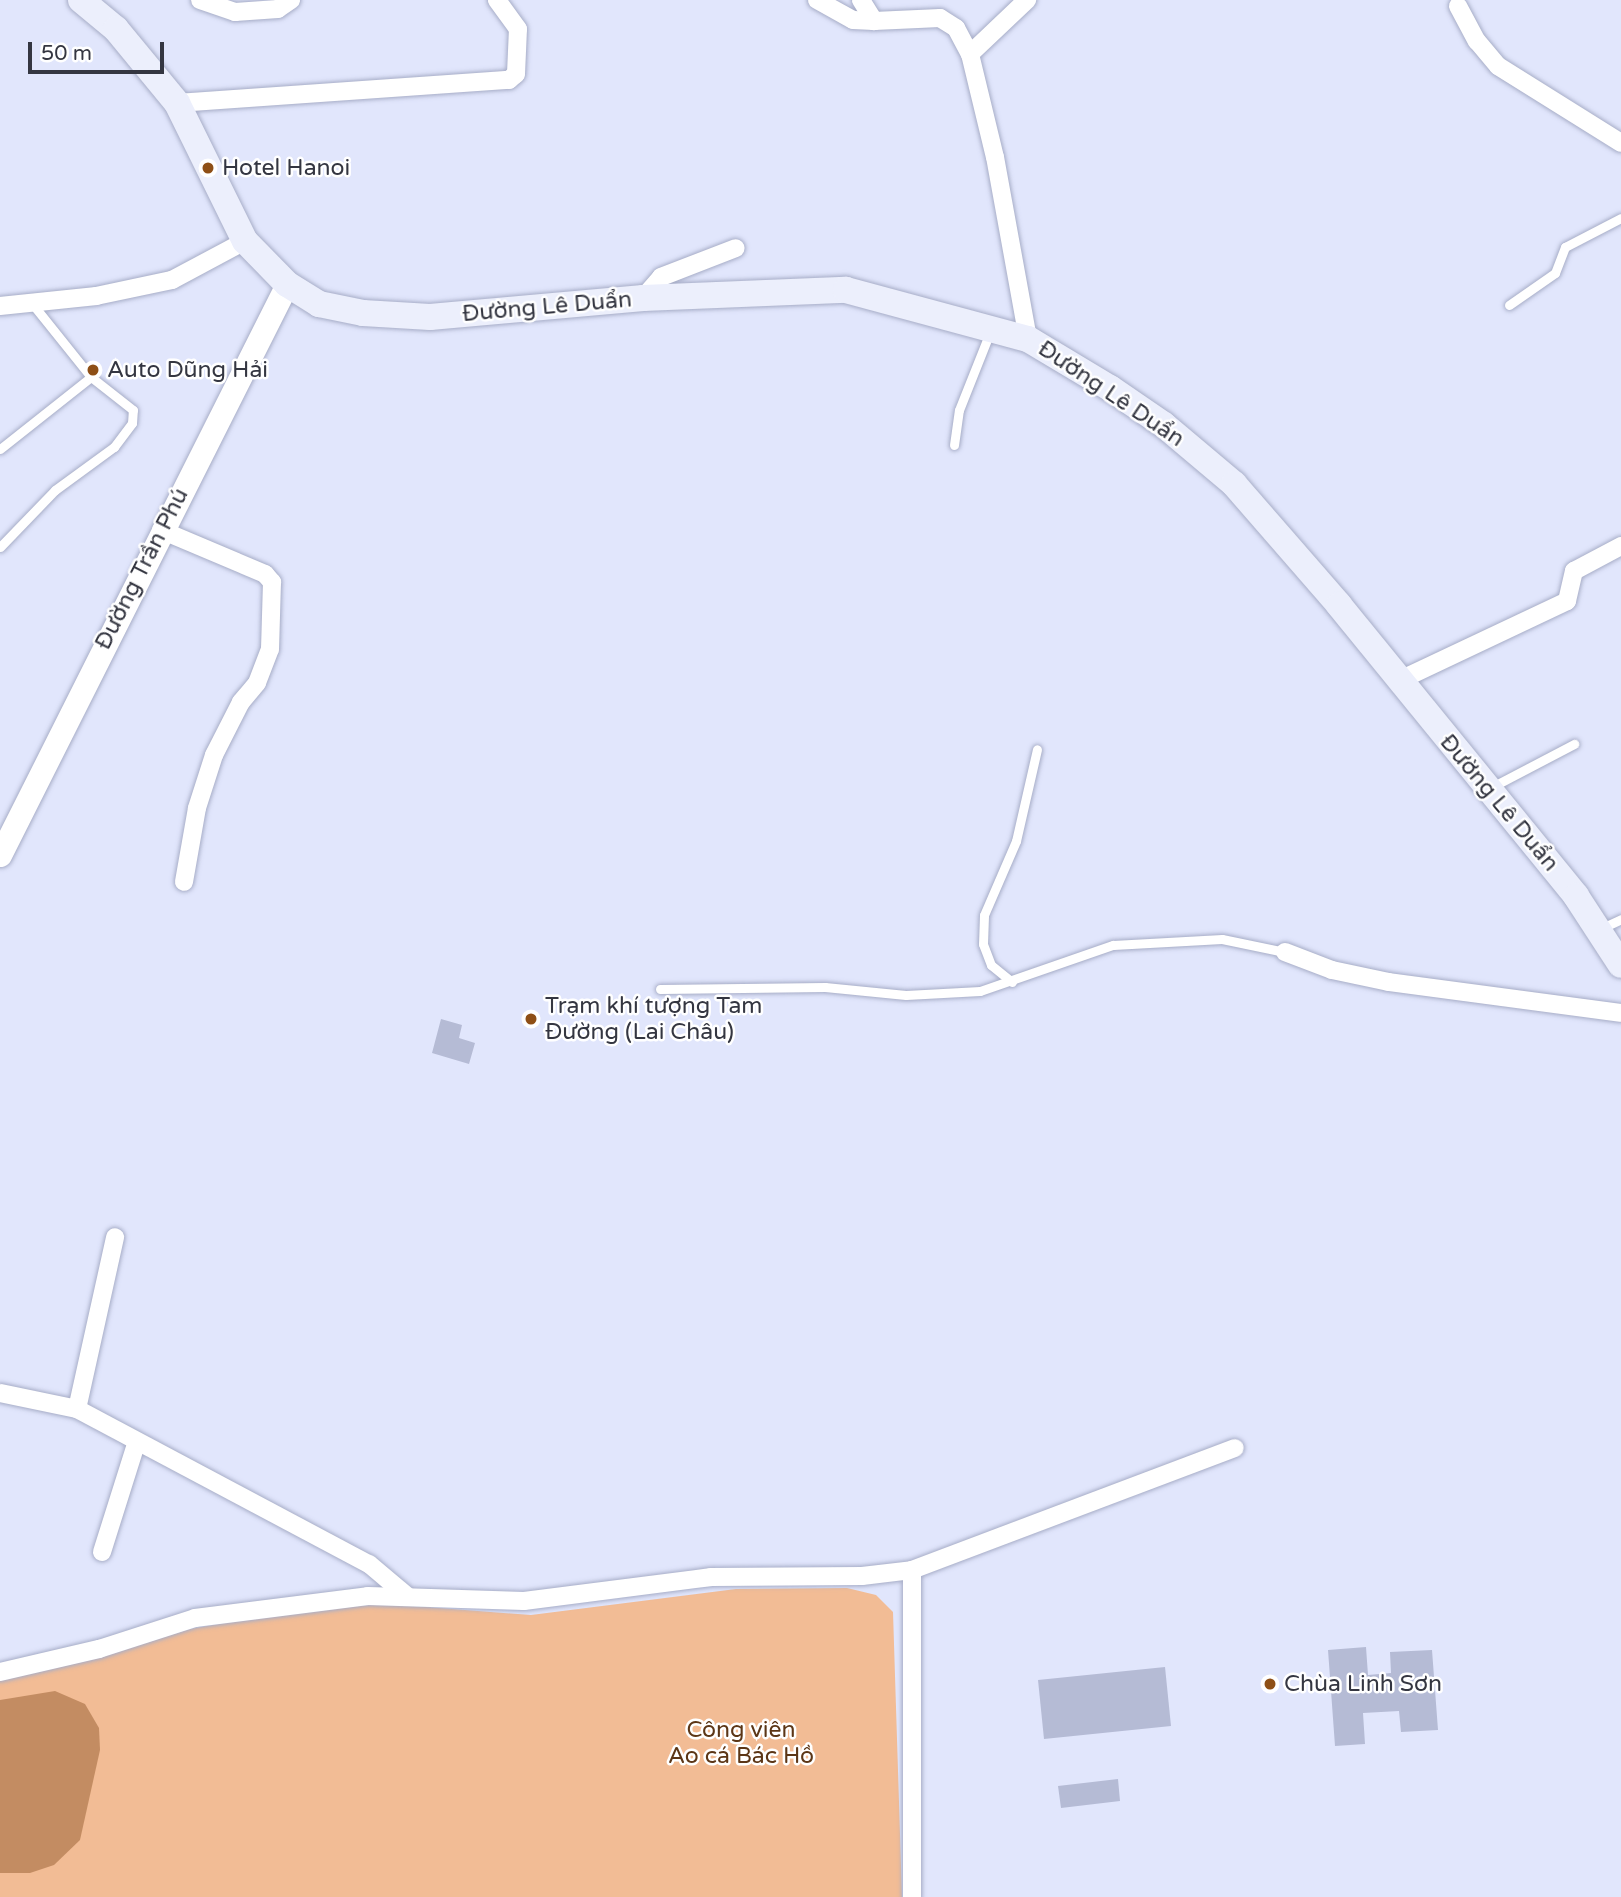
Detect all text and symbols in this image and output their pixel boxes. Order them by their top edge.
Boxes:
scale bar [32,28,168,72]
text: 50 m [41,41,92,66]
place label: Hotel Hanoi [222,154,350,182]
marker: Hotel Hanoi [200,160,216,176]
street label: Đường Lê Duẩn [461,286,633,328]
street label: Đường Lê Duẩn [1033,335,1189,453]
place label: Auto Dũng Hải [107,356,268,384]
marker: Auto Dũng Hải [85,362,101,378]
street label: Đường Trần Phú [89,484,195,654]
street label: Đường Lê Duẩn [1434,729,1564,877]
place label: Trạm khí tượng Tam Đường (Lai Châu) [545,992,762,1046]
marker: Trạm khí tượng Tam Đường (Lai Châu) [523,1011,539,1027]
place label: Chùa Linh Sơn [1284,1670,1442,1698]
marker: Chùa Linh Sơn [1262,1676,1278,1692]
park label: Công viên Ao cá Bác Hồ [668,1716,814,1770]

